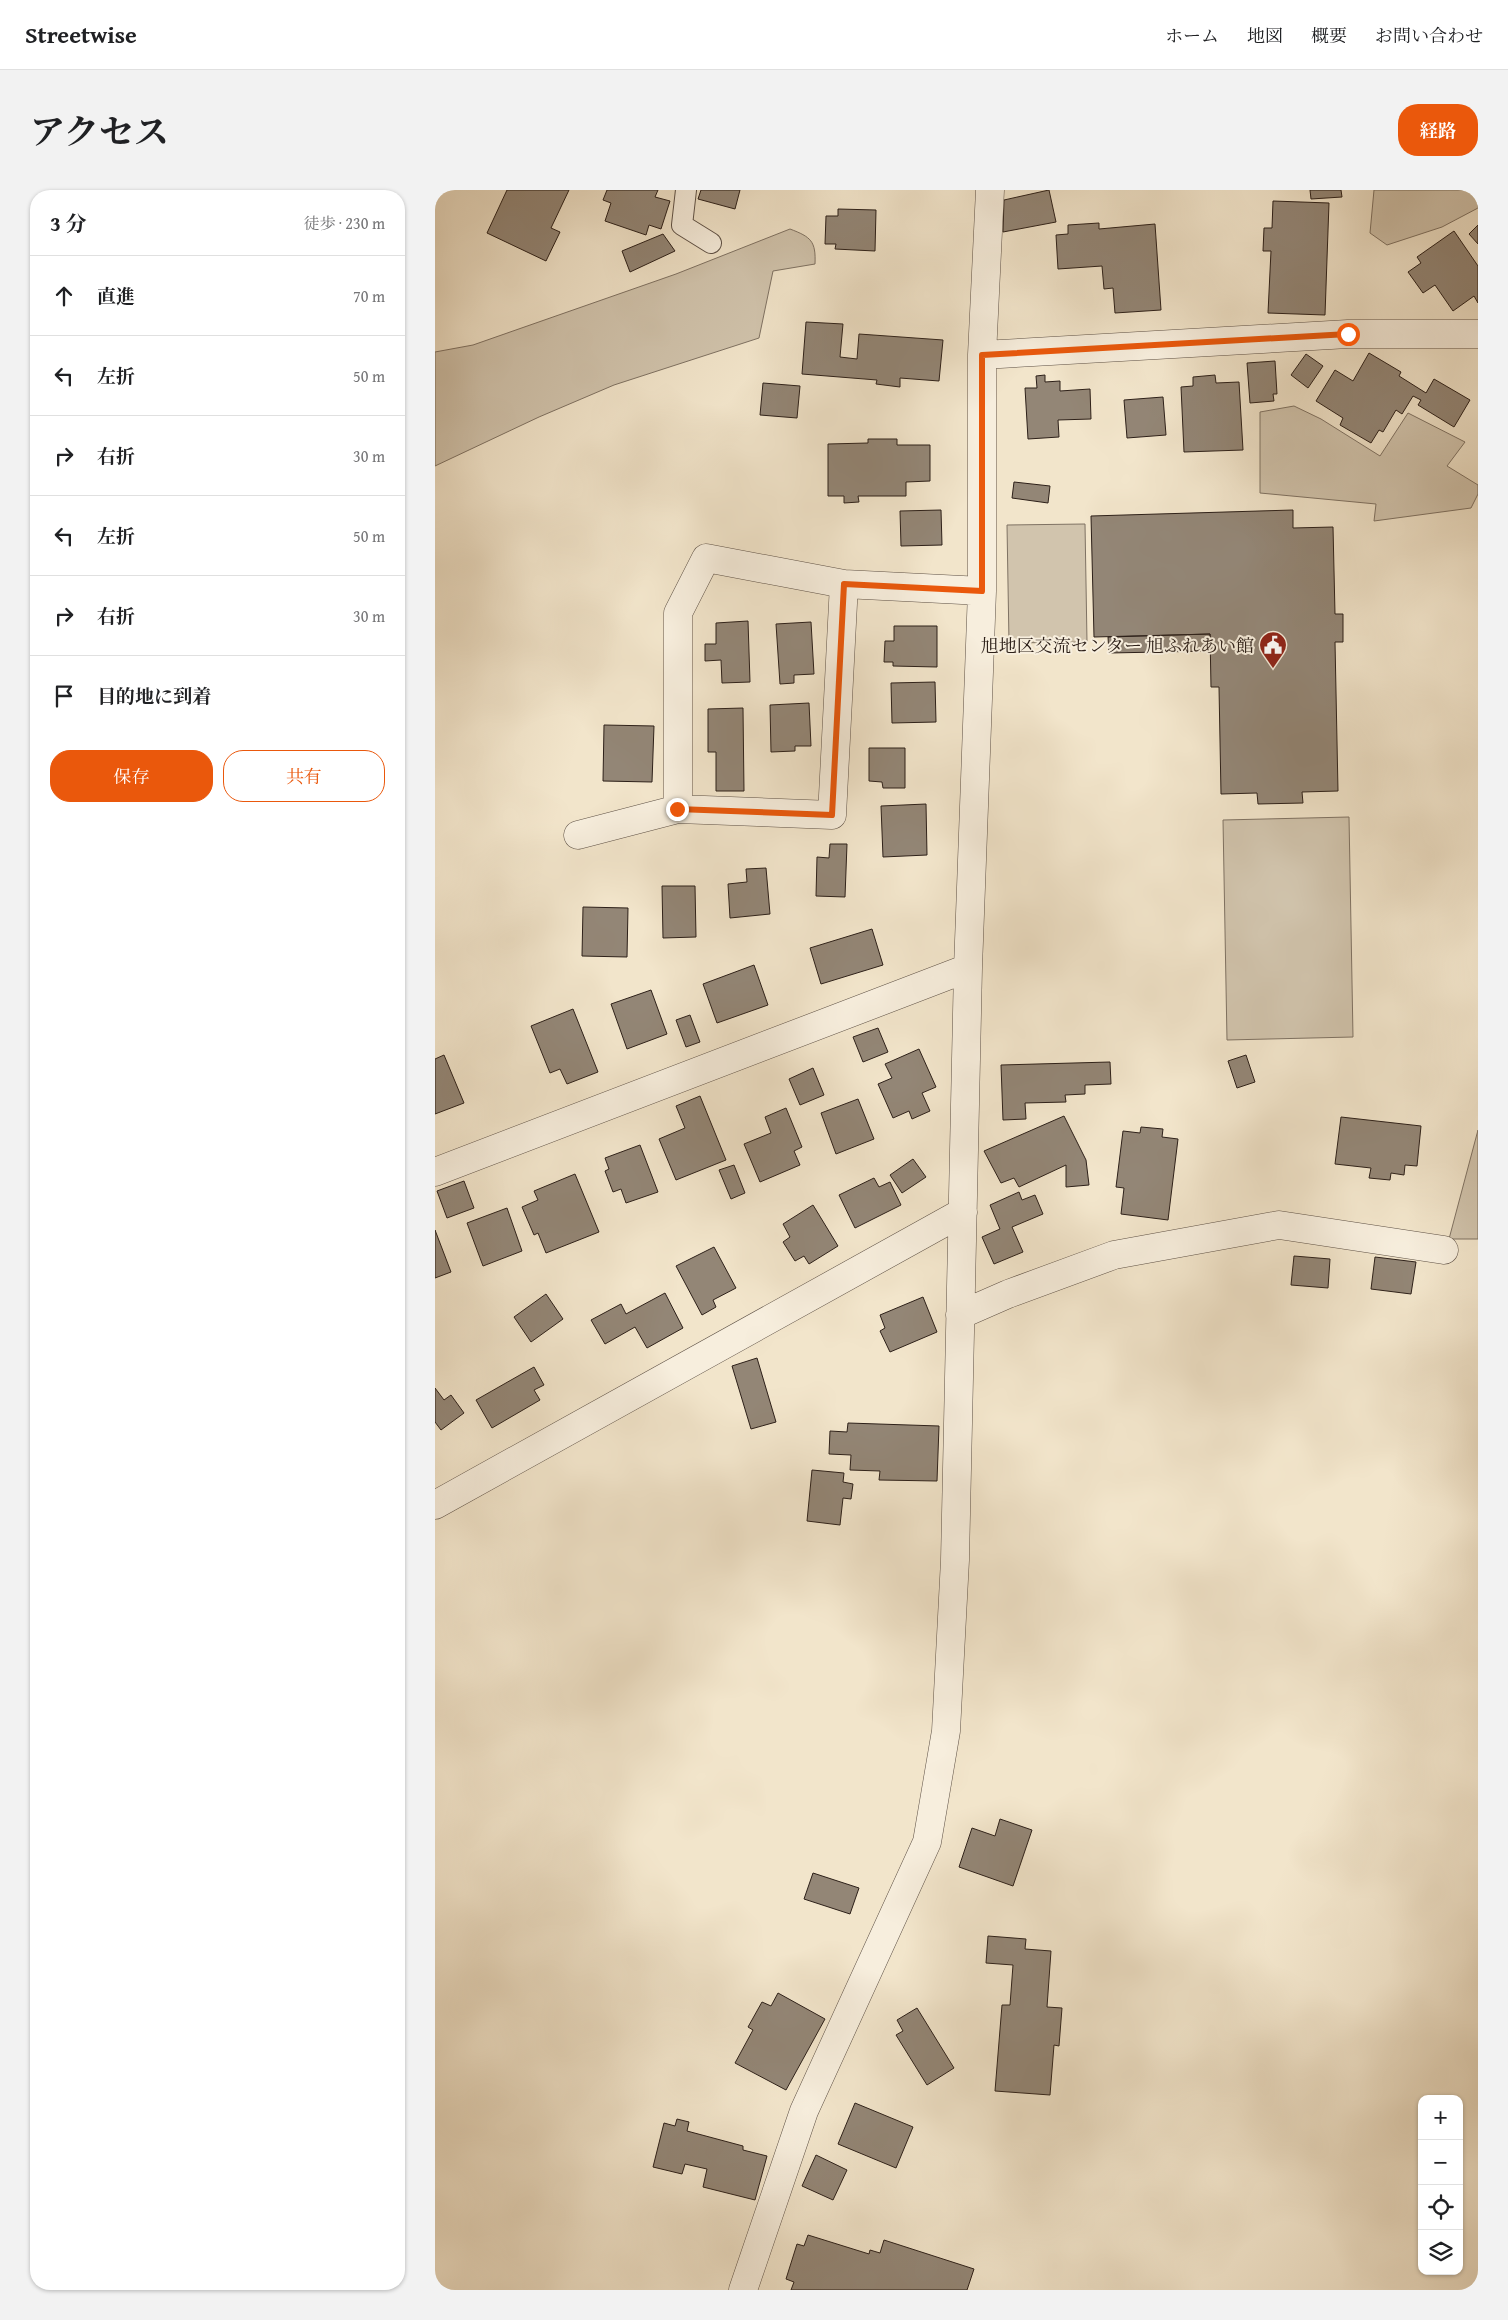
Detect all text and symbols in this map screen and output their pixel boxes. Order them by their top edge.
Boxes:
text: Streetwise [25,17,137,52]
text: ホーム [1165,22,1219,49]
text: 地図 [1247,22,1283,49]
text: 概要 [1311,22,1347,49]
text: お問い合わせ [1375,22,1483,49]
button: 経路 [1398,104,1478,156]
text: アクセス [30,106,169,157]
text: 3 分 [50,208,87,239]
text: 徒歩 · 230 m [304,211,385,235]
icon: ahead [50,282,78,310]
text: 直進 [97,282,135,310]
text: 70 m [353,284,385,308]
route start [1337,323,1360,346]
icon: left [50,362,78,390]
text: 左折 [97,362,135,390]
text: 50 m [353,364,385,388]
icon: right [50,442,78,470]
text: 右折 [97,442,135,470]
text: 30 m [353,444,385,468]
icon: left [50,522,78,550]
text: 左折 [97,522,135,550]
text: 50 m [353,524,385,548]
icon: right [50,602,78,630]
text: 右折 [97,602,135,630]
text: 30 m [353,604,385,628]
public building icon: 旭地区交流センター 旭ふれあい館 [1258,630,1288,669]
place label: 旭地区交流センター 旭ふれあい館 [981,632,1254,659]
icon: arrive [50,682,78,710]
text: 目的地に到着 [97,682,211,710]
button: 保存 [50,750,213,802]
button: 共有 [223,750,385,802]
route end [666,798,689,821]
map controls [1418,2095,1463,2275]
button: + [1418,2095,1463,2140]
button: − [1418,2140,1463,2185]
button: locate [1418,2185,1463,2230]
button: layers [1418,2230,1463,2275]

